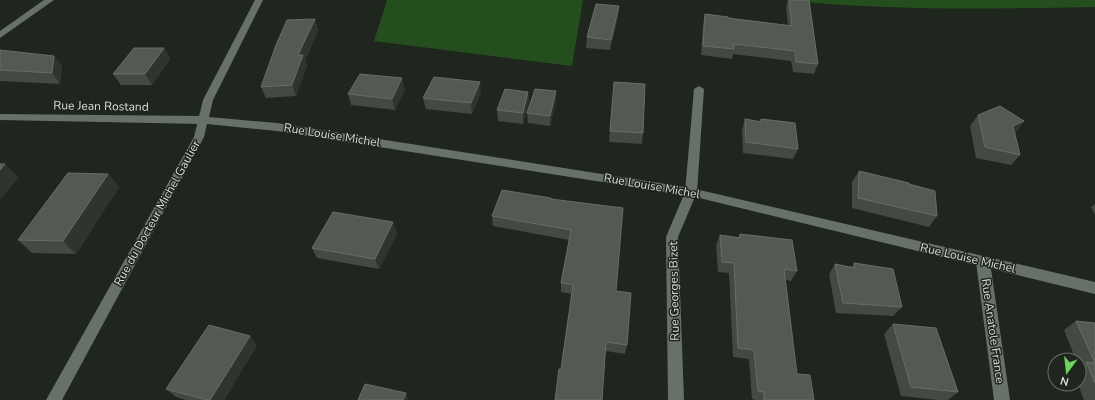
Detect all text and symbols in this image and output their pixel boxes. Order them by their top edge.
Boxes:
street label: Rue Jean Rostand [53,97,149,115]
street label: Rue Louise Michel [283,119,382,151]
street label: Rue du Docteur Michel Gaulier [110,137,204,289]
street label: Rue Louise Michel [603,170,702,202]
street label: Rue Louise Michel [919,239,1018,277]
street label: Rue Georges Bizet [665,240,683,341]
street label: Rue Anatole France [978,278,1008,384]
north arrow [1047,352,1087,392]
text: N [1059,373,1070,389]

